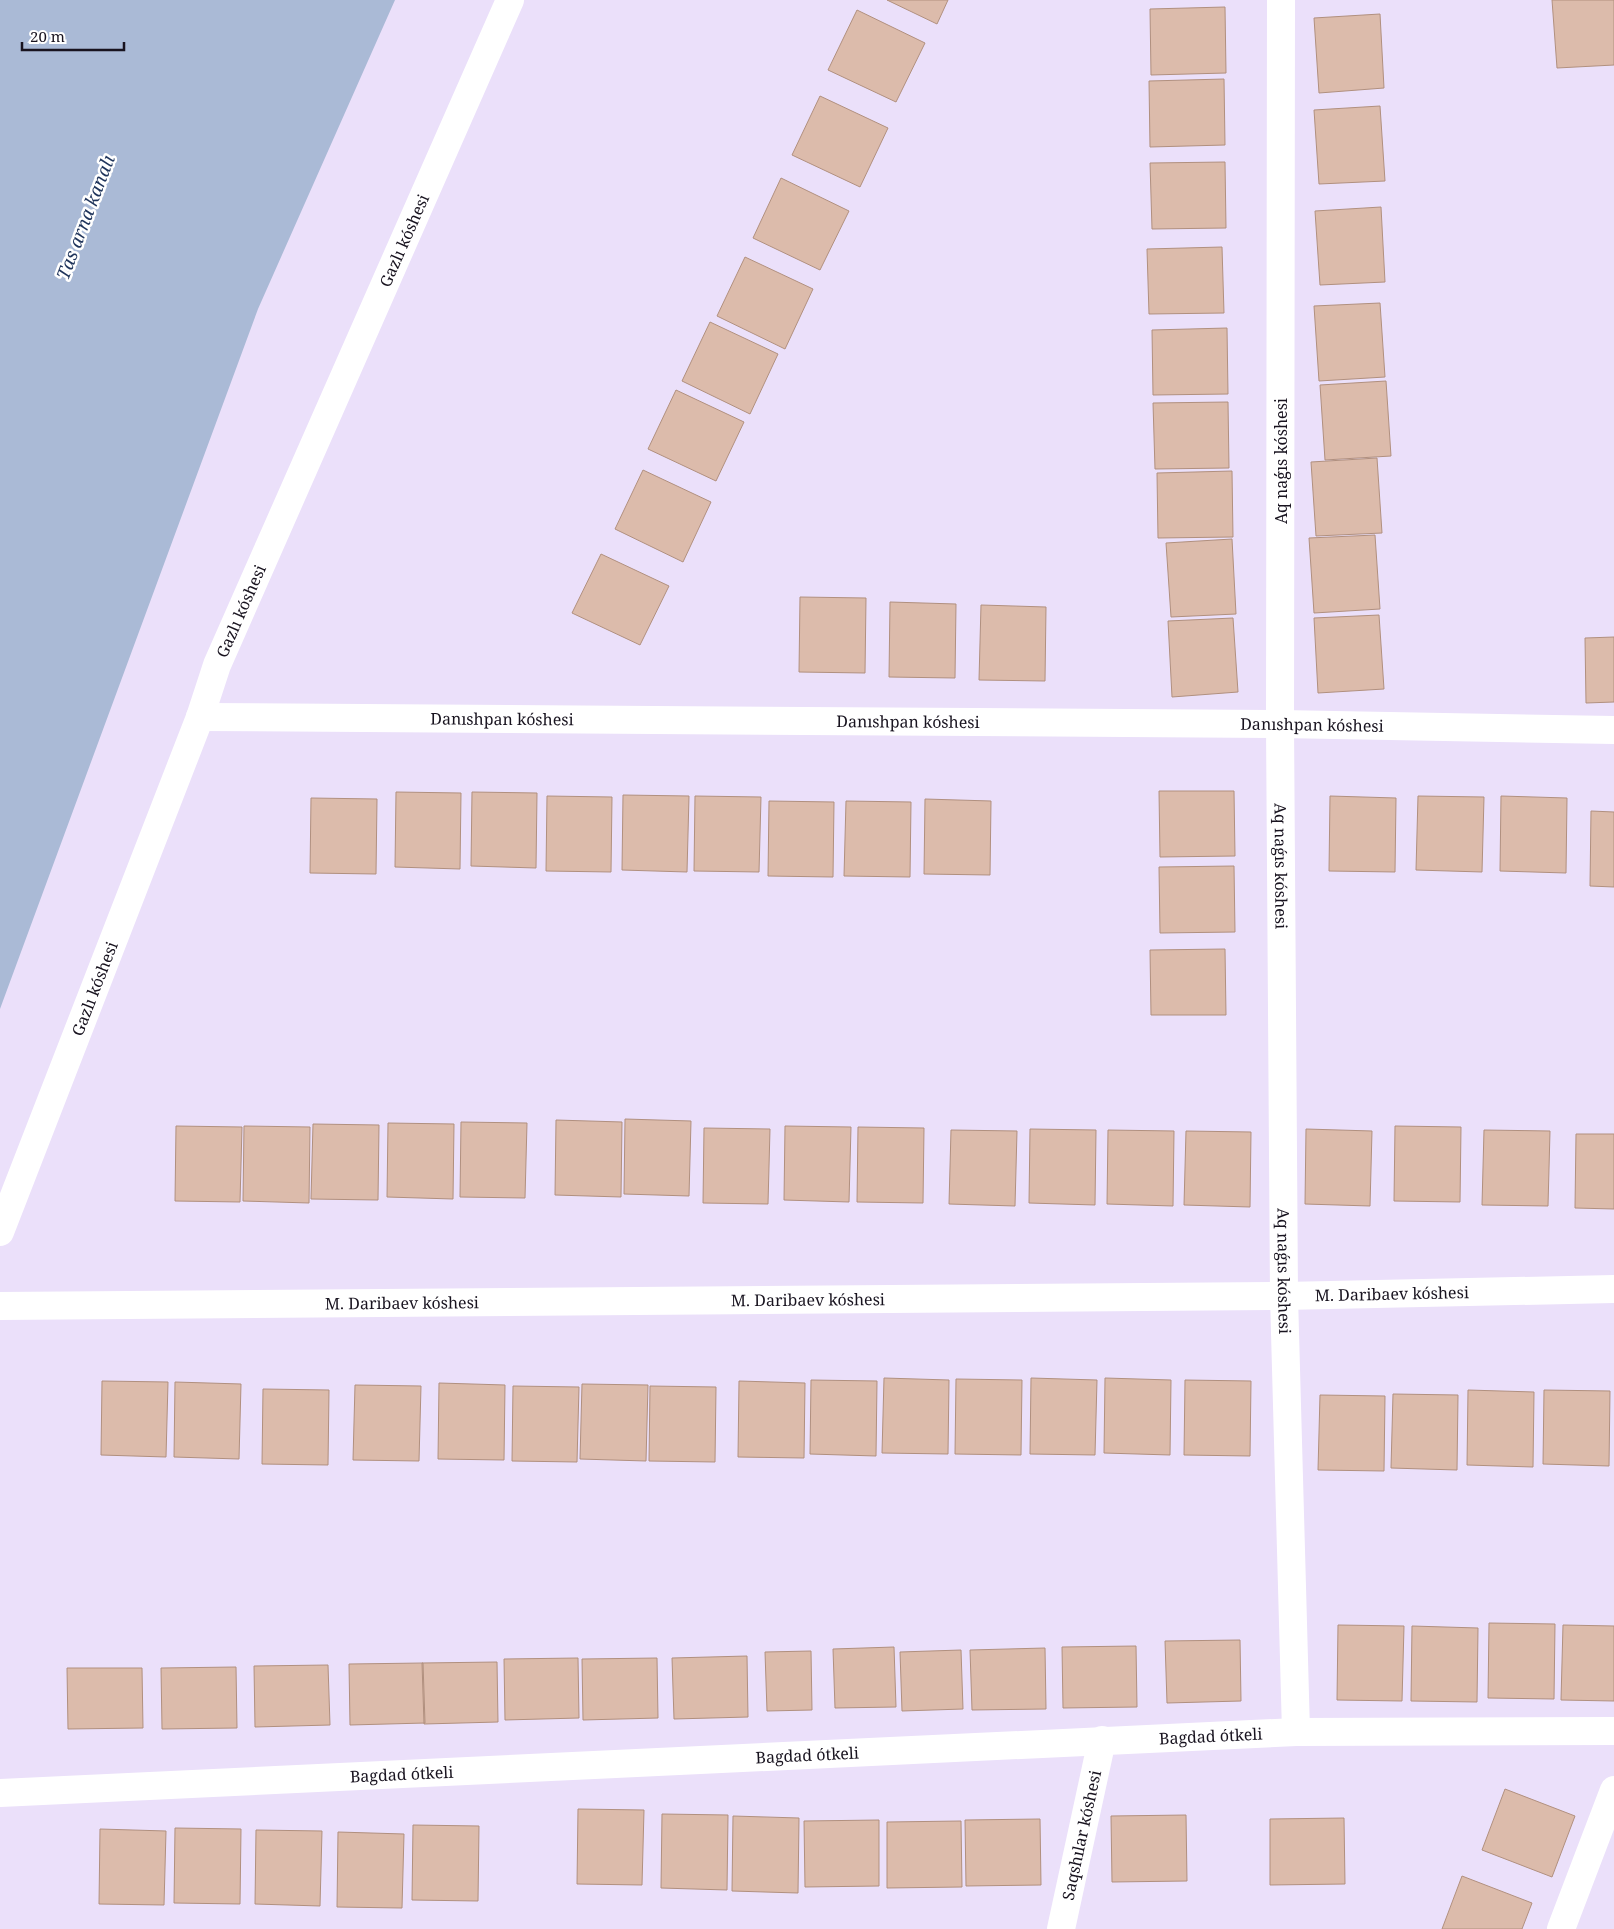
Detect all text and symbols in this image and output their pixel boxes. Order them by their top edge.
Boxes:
scale bar [22,20,125,52]
text: 20 m [30,26,65,46]
water label: Tas arna kanalı [50,151,120,283]
street label: Gazlı kóshesi [374,191,434,291]
street label: Aq naǵıs kóshesi [1270,398,1292,524]
street label: Gazlı kóshesi [211,561,271,661]
street label: Danıshpan kóshesi [430,707,574,730]
street label: Danıshpan kóshesi [836,710,980,733]
street label: Danıshpan kóshesi [1240,713,1384,737]
street label: Aq naǵıs kóshesi [1270,803,1292,929]
street label: Gazlı kóshesi [66,938,123,1039]
street label: Aq naǵıs kóshesi [1272,1208,1296,1334]
street label: M. Daribaev kóshesi [1315,1281,1469,1306]
street label: M. Daribaev kóshesi [731,1288,885,1311]
street label: M. Daribaev kóshesi [325,1291,479,1314]
street label: Bagdad ótkeli [1158,1723,1263,1749]
street label: Bagdad ótkeli [755,1742,859,1768]
street label: Bagdad ótkeli [349,1761,454,1788]
street label: Saqshılar kóshesi [1057,1768,1106,1902]

